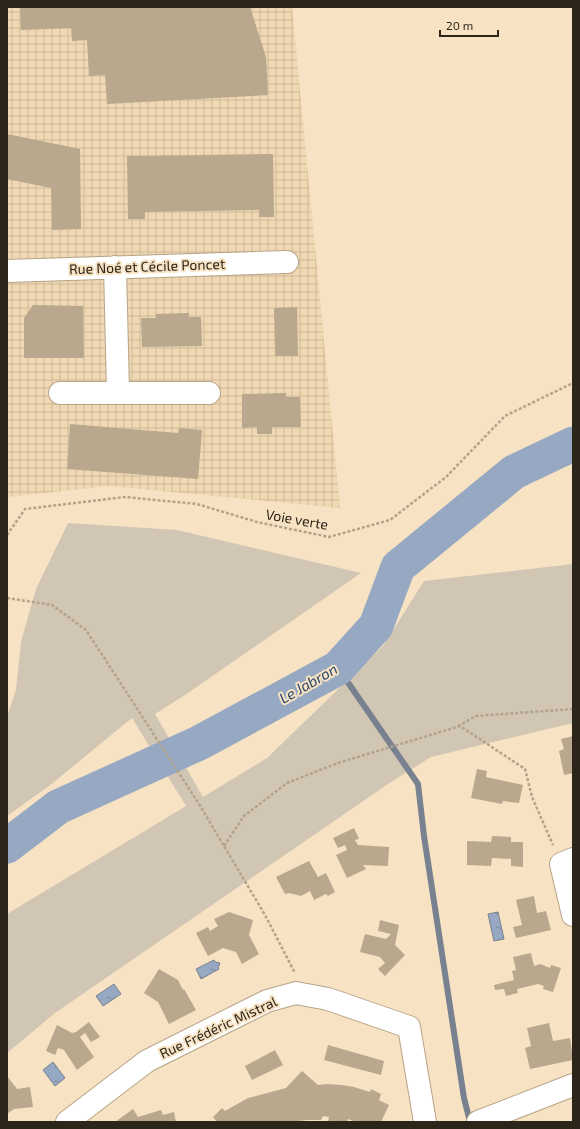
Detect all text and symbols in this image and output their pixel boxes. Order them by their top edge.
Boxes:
scale bar [440,12,498,38]
text: 20 m [446,18,473,32]
street label: Rue Noé et Cécile Poncet [69,255,225,277]
street label: Voie verte [264,505,330,533]
water label: Le Jabron [276,659,340,707]
street label: Rue Frédéric Mistral [157,992,280,1062]

